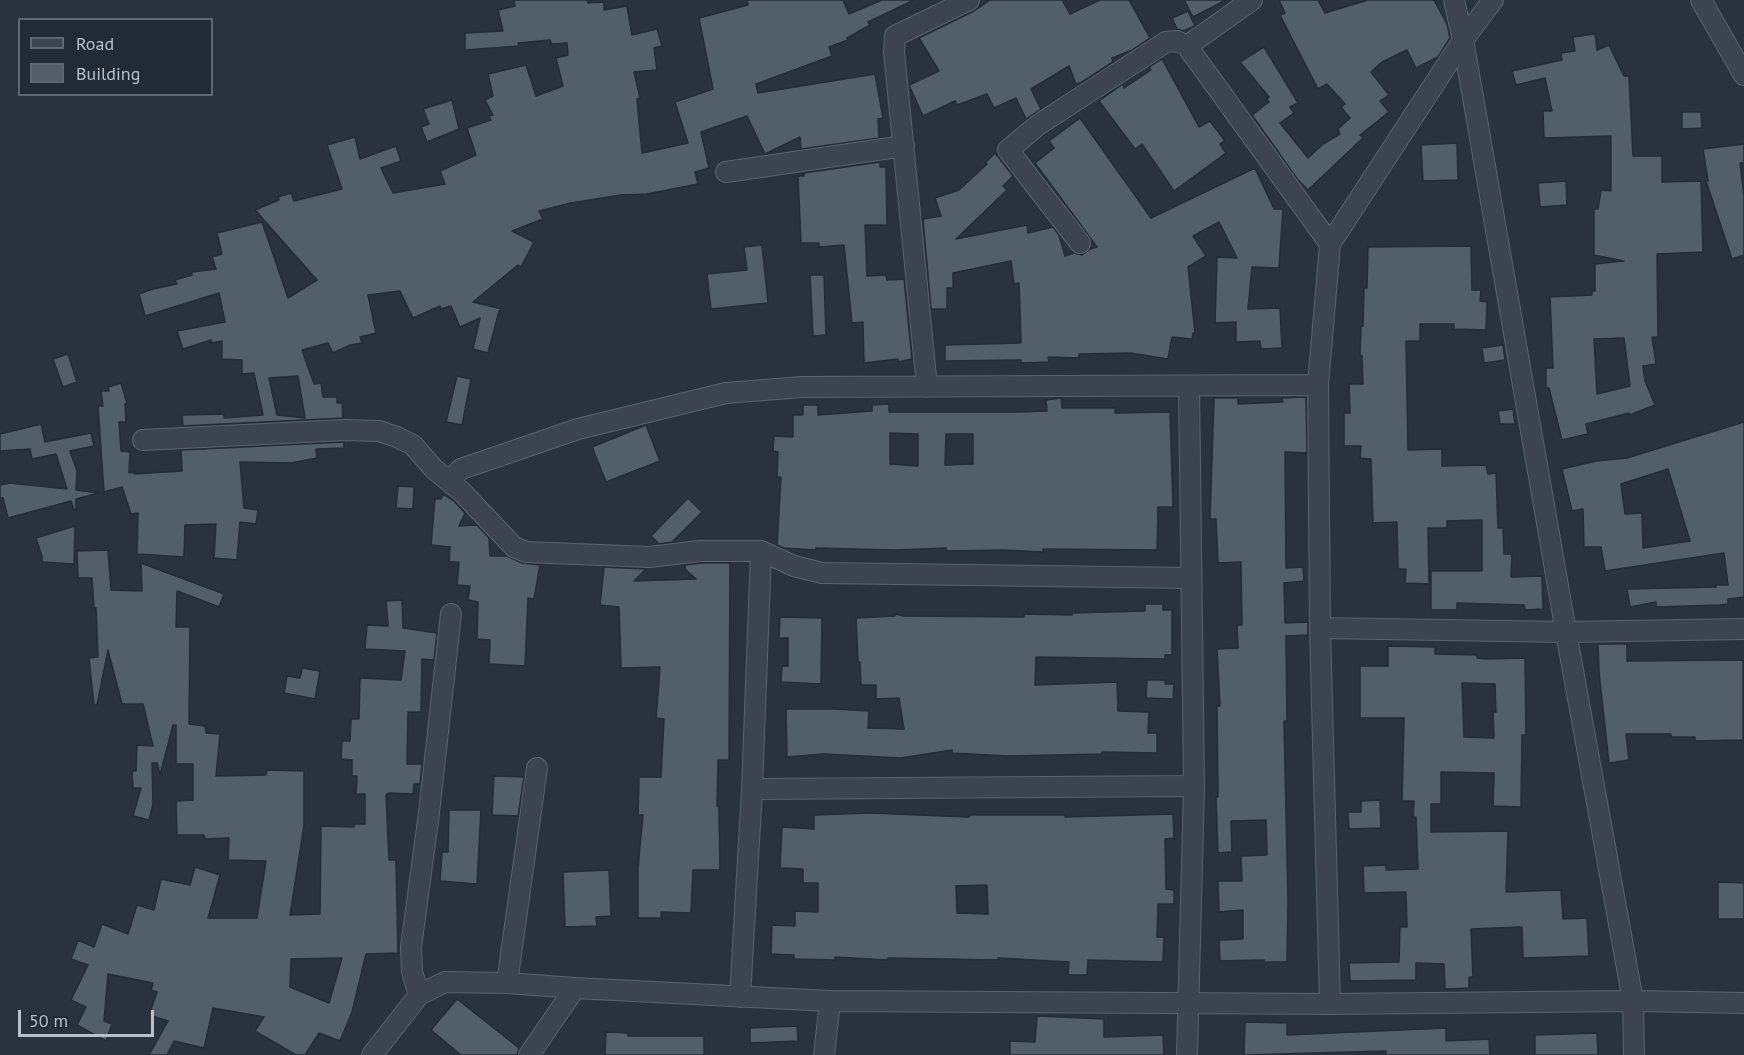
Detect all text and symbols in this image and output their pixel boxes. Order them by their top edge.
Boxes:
legend [18,18,213,96]
text: Road [76,32,114,55]
text: Building [76,62,140,85]
scale bar [21,998,158,1036]
text: 50 m [29,1009,68,1032]

